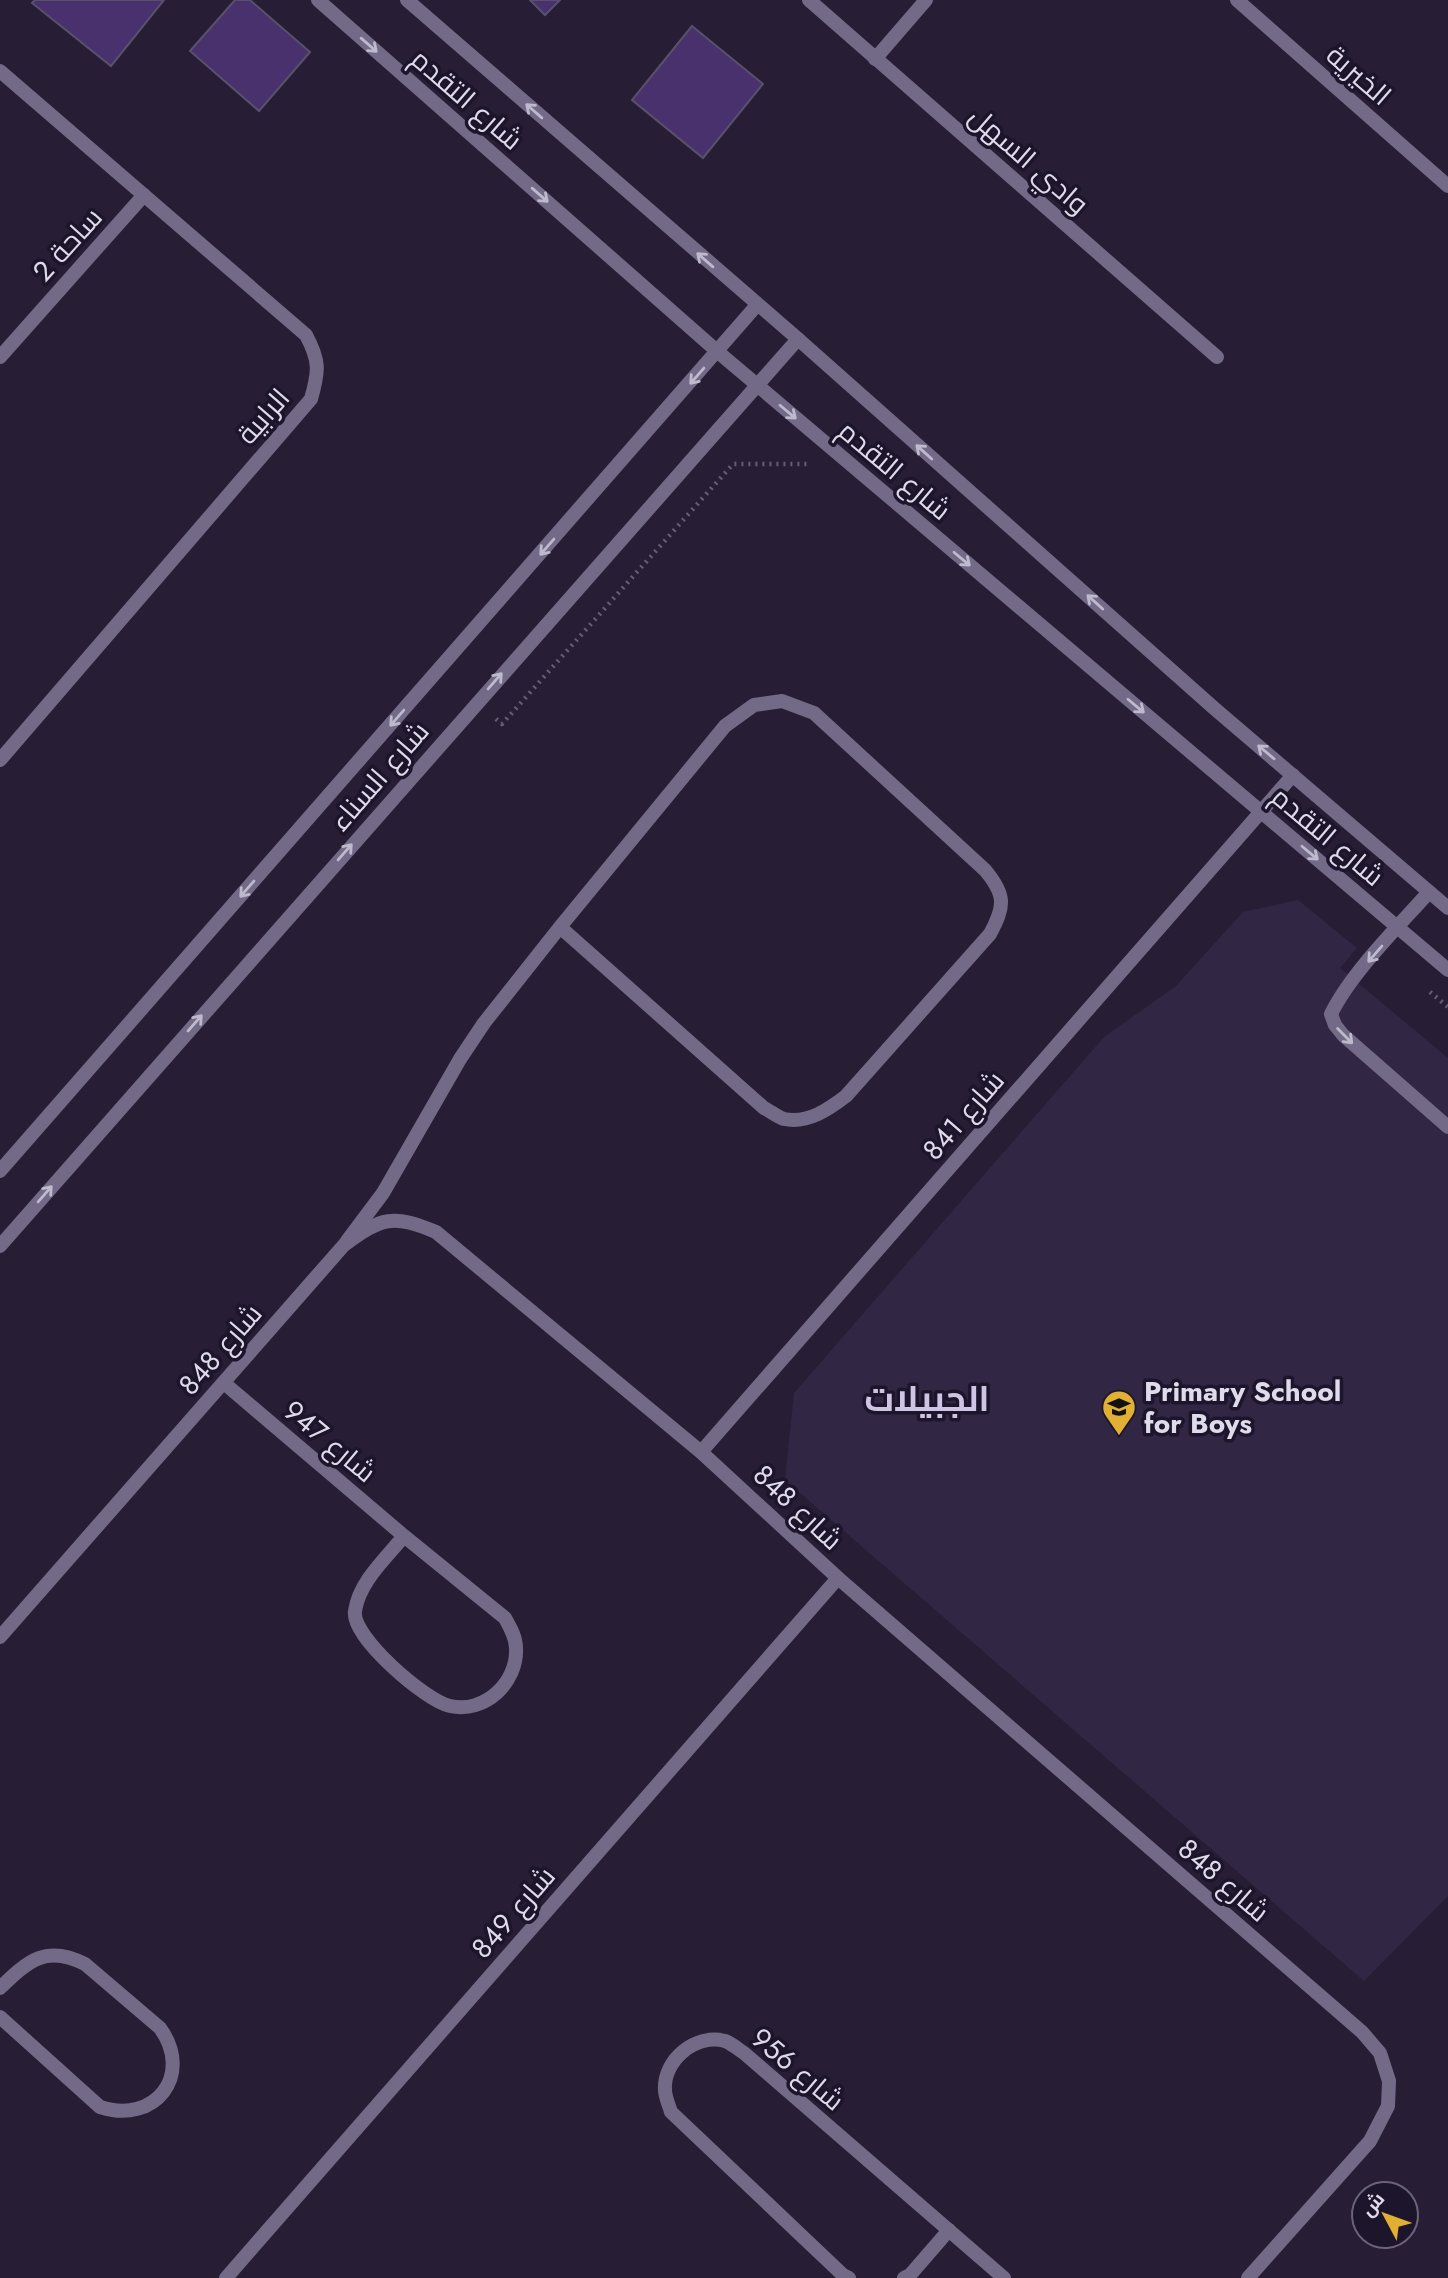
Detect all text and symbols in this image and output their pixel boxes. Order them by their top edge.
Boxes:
street label: الخيرية [1317,35,1400,115]
one-way arrow [360,37,378,53]
street label: شارع التقدم [402,39,532,160]
street label: وادي السهل [959,97,1098,225]
one-way arrow [525,103,543,119]
one-way arrow [531,187,548,204]
street label: ساحة 2 [23,198,112,291]
one-way arrow [697,253,715,269]
one-way arrow [689,367,705,385]
street label: الرابية [227,379,300,454]
one-way arrow [779,404,797,420]
street label: شارع التقدم [829,411,960,530]
one-way arrow [916,443,933,460]
one-way arrow [539,538,555,556]
one-way arrow [953,551,971,567]
one-way arrow [1086,594,1104,610]
one-way arrow [487,672,503,690]
one-way arrow [1127,698,1145,714]
one-way arrow [389,709,405,727]
street label: شارع السناء [320,712,439,840]
one-way arrow [1257,744,1275,760]
street label: شارع التقدم [1262,777,1393,896]
one-way arrow [337,843,353,861]
one-way arrow [1300,845,1318,861]
one-way arrow [239,880,255,898]
one-way arrow [1367,945,1383,963]
one-way arrow [187,1014,203,1032]
one-way arrow [1336,1027,1353,1044]
street label: شارع 841 [913,1062,1014,1169]
one-way arrow [37,1186,53,1204]
street label: شارع 848 [169,1295,272,1404]
place label: Primary School for Boys [1144,1371,1341,1444]
district label: الجبيلات [864,1374,990,1424]
school or university icon: Primary School for Boys [1100,1388,1138,1437]
street label: شارع 947 [274,1390,385,1492]
street label: شارع 848 [744,1455,852,1560]
street label: شارع 848 [1169,1829,1278,1932]
street label: شارع 849 [462,1857,565,1967]
street label: شارع 956 [742,2018,853,2121]
north arrow [1350,2180,1420,2250]
text: ش [1354,2186,1391,2222]

